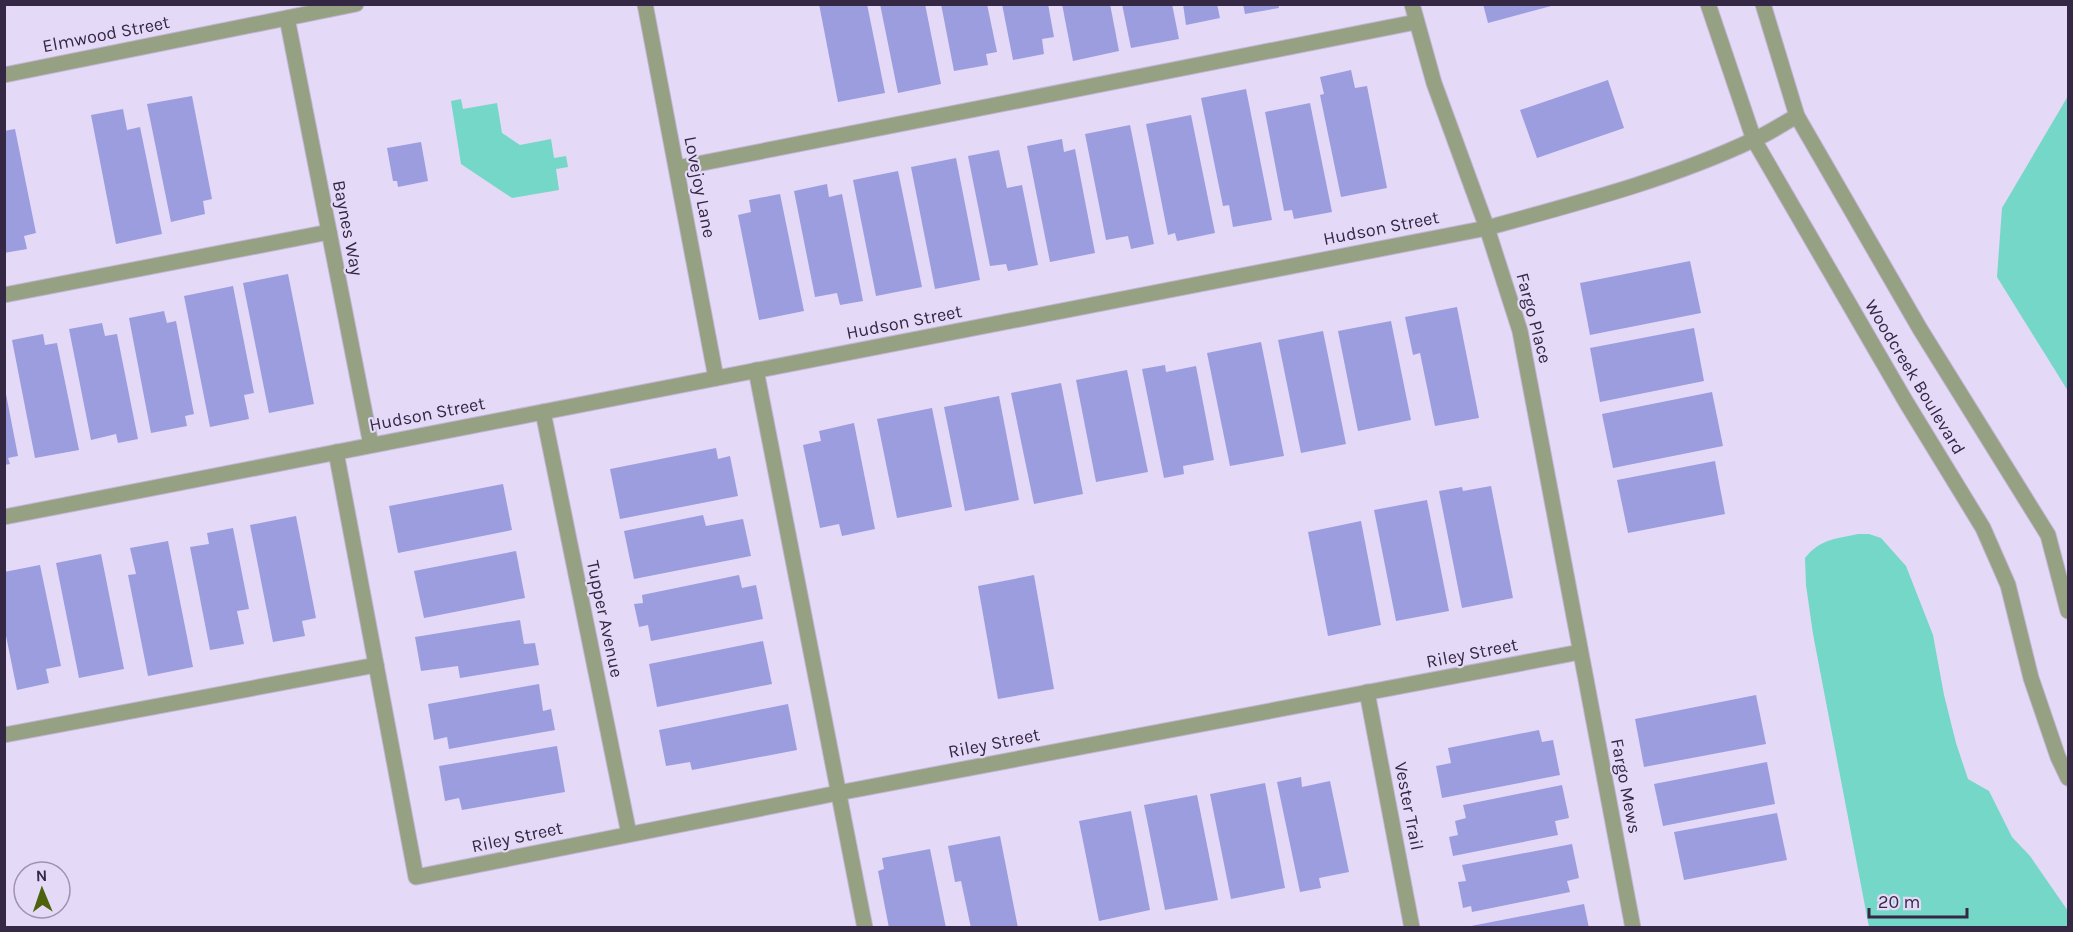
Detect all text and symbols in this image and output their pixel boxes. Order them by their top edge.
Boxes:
street label: Elmwood Street [41,11,172,57]
street label: Lovejoy Lane [679,134,721,240]
street label: Baynes Way [328,178,368,278]
street label: Hudson Street [1321,206,1441,250]
street label: Fargo Place [1511,270,1557,366]
street label: Woodcreek Boulevard [1860,296,1970,458]
street label: Hudson Street [844,300,964,344]
street label: Hudson Street [367,392,487,436]
street label: Tupper Avenue [582,559,628,679]
street label: Riley Street [1424,633,1520,673]
street label: Riley Street [946,723,1042,763]
street label: Fargo Mews [1606,737,1646,835]
street label: Vester Trail [1390,760,1428,852]
street label: Riley Street [469,817,565,857]
north arrow [12,860,72,920]
text: N [35,866,48,885]
scale bar [1869,881,1966,919]
text: 20 m [1878,891,1920,913]

